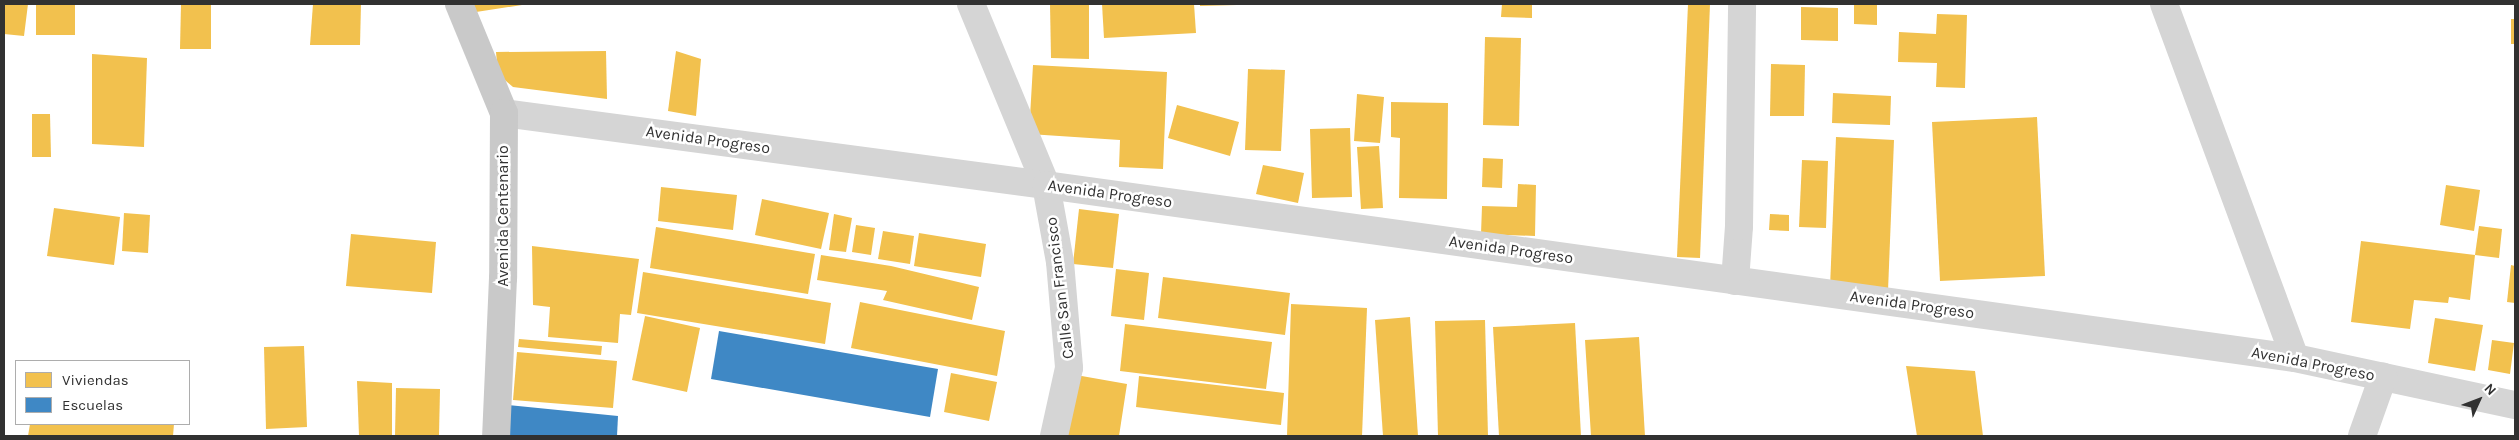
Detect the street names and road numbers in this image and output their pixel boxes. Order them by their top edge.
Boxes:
street label: Avenida Progreso [645,122,771,158]
street label: Avenida Centenario [493,145,513,287]
street label: Avenida Progreso [1047,176,1173,212]
street label: Calle San Francisco [1042,216,1078,360]
street label: Avenida Progreso [1448,232,1574,268]
street label: Avenida Progreso [1849,287,1975,323]
street label: Avenida Progreso [2250,343,2376,385]

